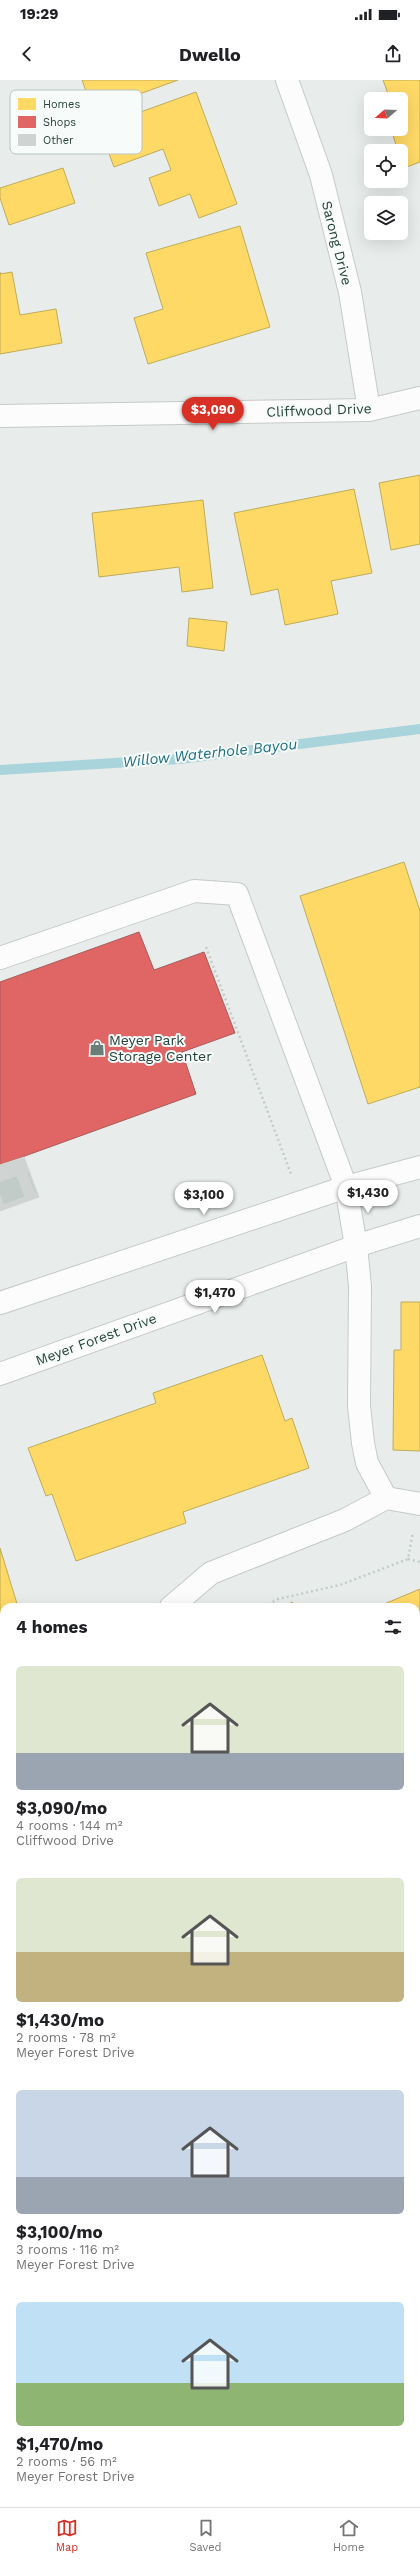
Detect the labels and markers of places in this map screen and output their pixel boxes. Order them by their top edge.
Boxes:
pin: $3,090 [180,397,246,431]
place label: Meyer Park Storage Center [109,1032,212,1064]
shop icon: Meyer Park Storage Center [88,1039,106,1057]
pin: $1,430 [335,1180,401,1214]
pin: $3,100 [171,1182,237,1216]
pin: $1,470 [182,1280,248,1314]

